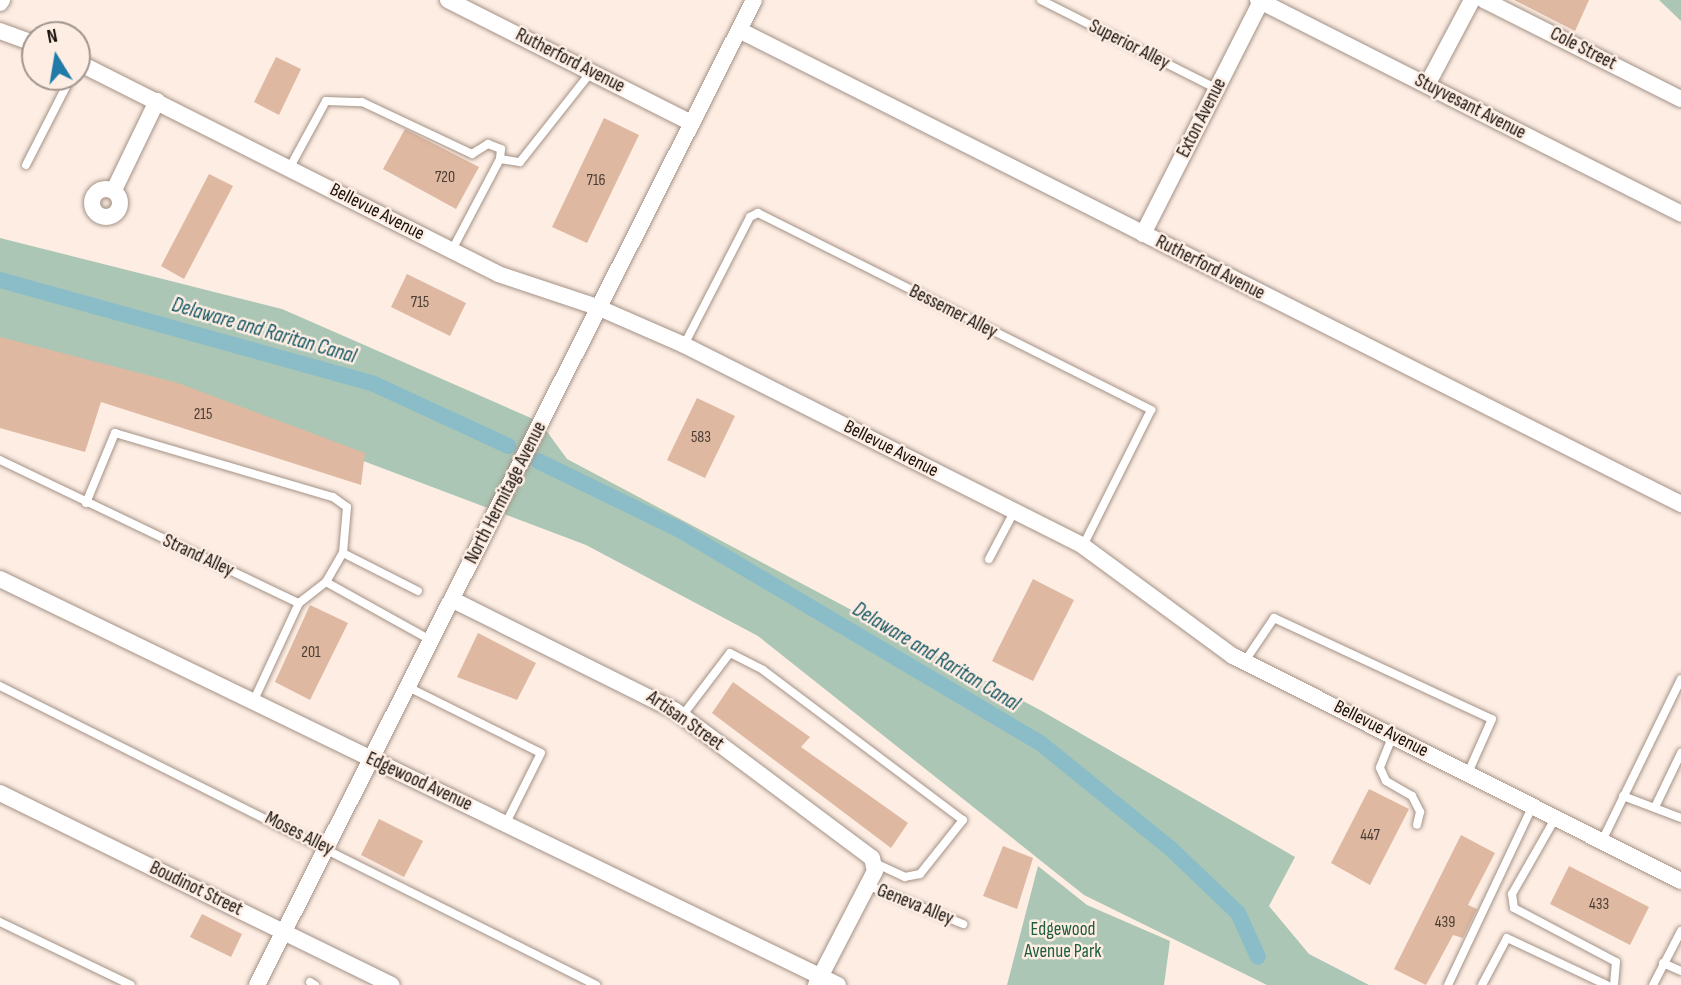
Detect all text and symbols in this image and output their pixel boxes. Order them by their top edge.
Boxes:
street label: Superior Alley [1085,15,1173,75]
north arrow [21,21,91,91]
street label: Cole Street [1546,23,1620,75]
street label: Rutherford Avenue [512,24,628,98]
text: N [45,25,59,49]
street label: Stuyvesant Avenue [1411,69,1529,145]
street label: Exton Avenue [1172,75,1232,161]
house number: 720 [435,168,455,188]
house number: 716 [586,171,606,191]
street label: Bellevue Avenue [326,178,428,246]
street label: Rutherford Avenue [1152,231,1268,305]
street label: Bessemer Alley [905,280,1001,344]
water label: Delaware and Raritan Canal [169,293,359,369]
house number: 715 [411,293,429,313]
house number: 215 [194,405,212,425]
street label: Bellevue Avenue [840,415,942,483]
street label: North Hermitage Avenue [460,418,552,568]
house number: 583 [691,428,711,448]
street label: Strand Alley [159,530,237,582]
water label: Delaware and Raritan Canal [848,597,1024,717]
house number: 201 [301,643,321,663]
street label: Artisan Street [642,686,728,756]
street label: Bellevue Avenue [1330,695,1432,763]
street label: Edgewood Avenue [362,747,476,817]
street label: Moses Alley [261,807,337,861]
house number: 447 [1360,826,1380,846]
street label: Boudinot Street [146,857,246,921]
street label: Geneva Alley [873,879,957,931]
house number: 433 [1589,895,1609,915]
house number: 439 [1435,913,1455,933]
park label: Edgewood Avenue Park [1024,919,1102,963]

